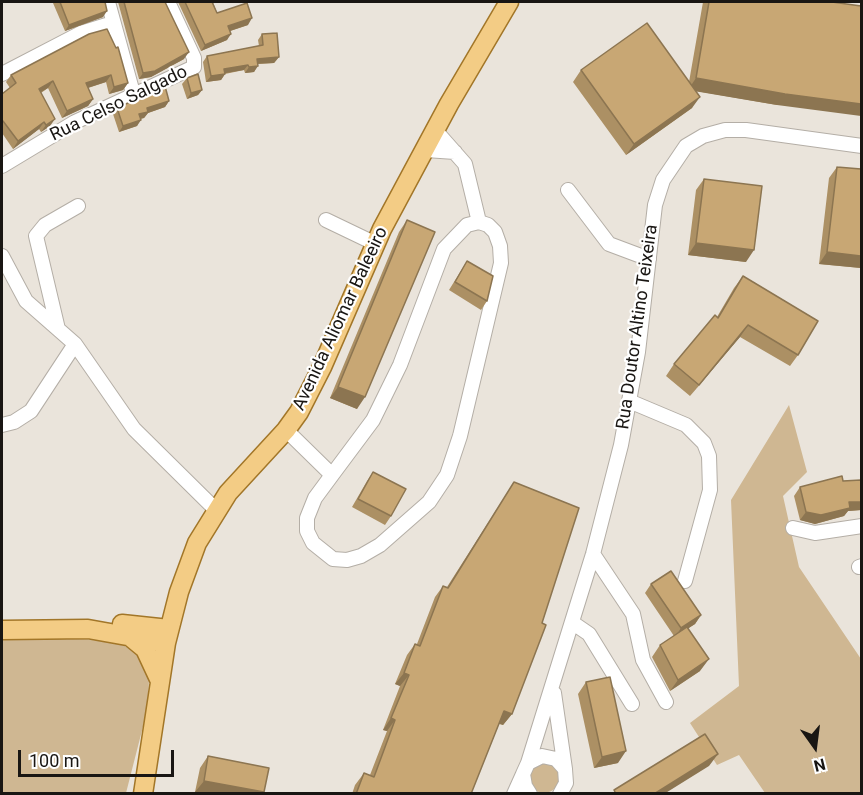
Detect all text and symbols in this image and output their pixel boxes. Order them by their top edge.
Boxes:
street label: Rua Celso Salgado [47,61,191,147]
street label: Rua Doutor Altino Teixeira [613,223,663,431]
street label: Avenida Aliomar Baleeiro [289,224,393,414]
north arrow [785,717,845,777]
scale bar [21,738,177,776]
text: 100 m [29,750,80,771]
text: N [812,754,827,776]

